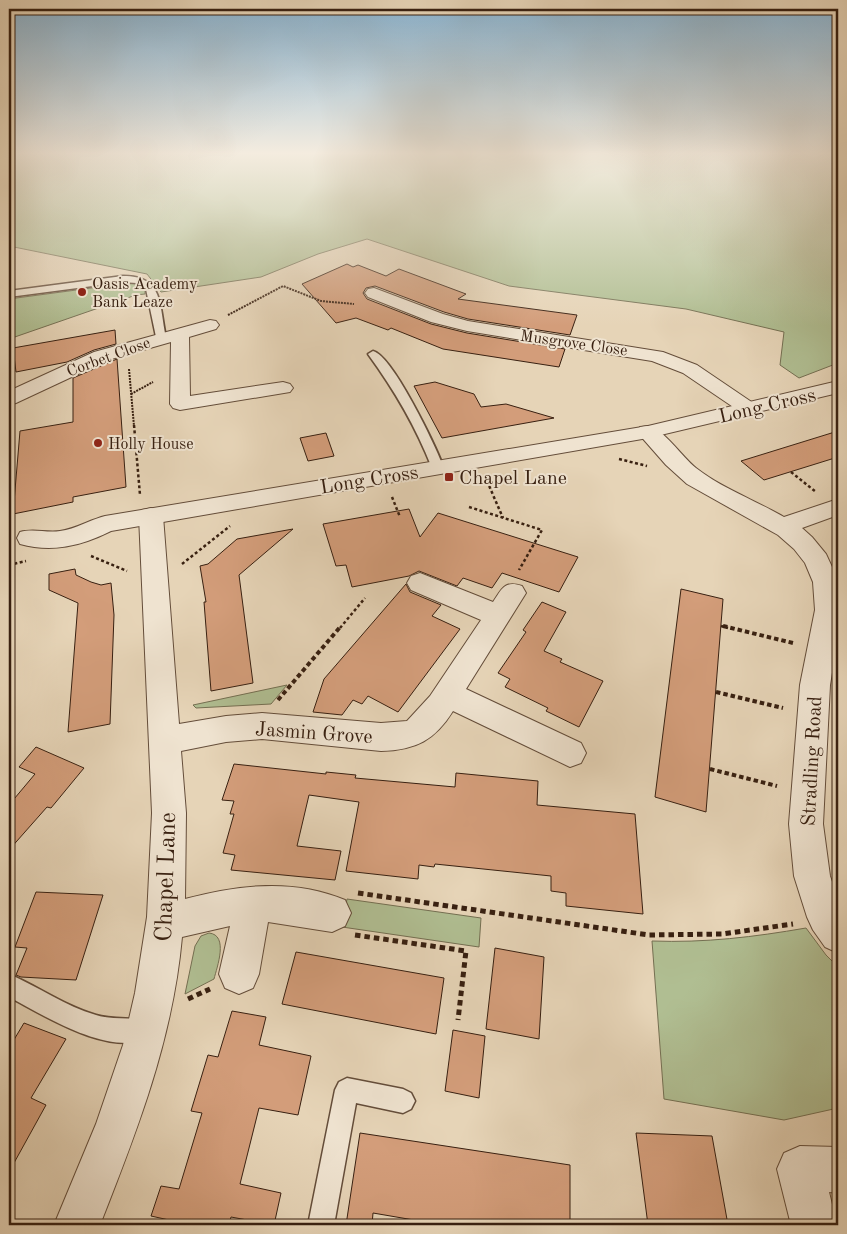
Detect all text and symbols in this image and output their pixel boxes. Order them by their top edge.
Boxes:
place label: Oasis Academy Bank Leaze [92,277,198,311]
marker: Oasis Academy Bank Leaze [76,286,88,298]
street label: Musgrove Close [519,329,628,359]
street label: Corbet Close [65,335,153,380]
street label: Long Cross [717,386,818,428]
marker: Holly House [92,437,104,449]
place label: Holly House [108,437,194,453]
street label: Long Cross [319,463,420,499]
place label: Chapel Lane [459,469,567,489]
marker: Chapel Lane [443,471,455,483]
street label: Stradling Road [800,695,826,827]
street label: Jasmin Grove [255,720,373,748]
street label: Chapel Lane [153,812,181,942]

